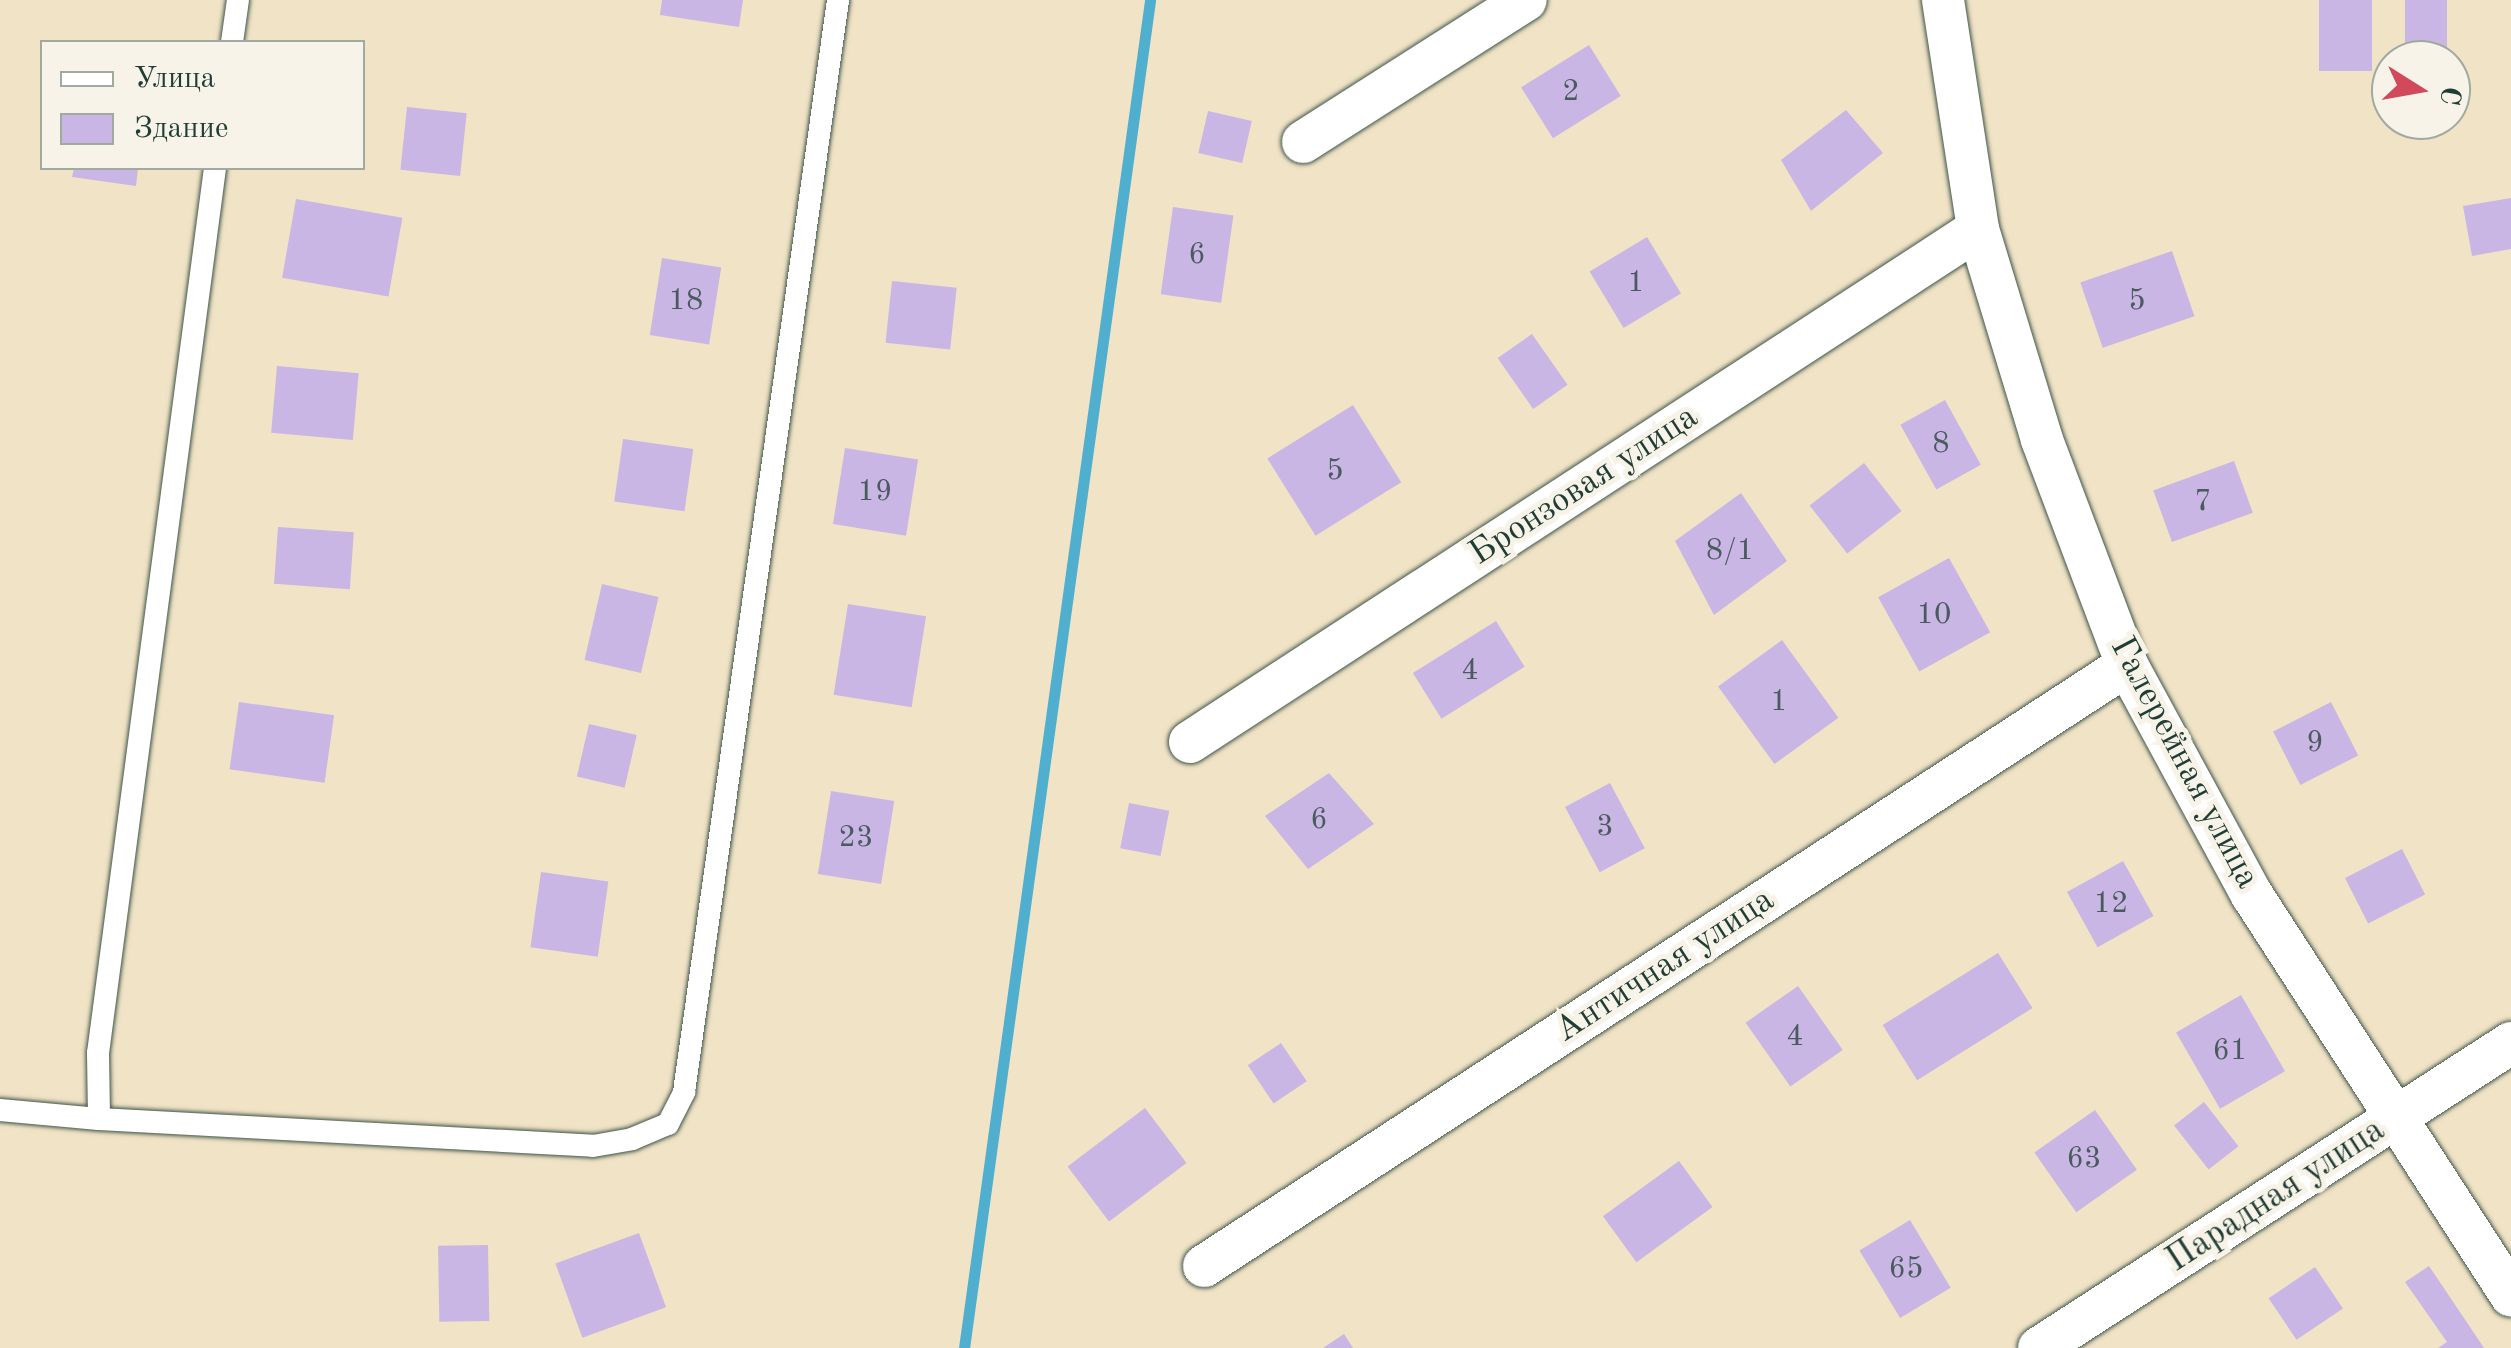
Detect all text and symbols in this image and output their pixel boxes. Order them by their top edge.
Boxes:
legend [40,40,365,170]
north arrow [2371,40,2471,140]
text: Улица [134,64,215,94]
house number: 2 [1562,74,1580,110]
text: С [2433,84,2464,107]
text: Здание [134,114,229,144]
house number: 6 [1188,237,1206,273]
house number: 1 [1627,265,1645,301]
house number: 18 [669,283,703,319]
house number: 5 [2128,283,2146,319]
street label: Бронзовая улица [1462,397,1706,575]
house number: 8 [1932,426,1950,462]
house number: 5 [1326,453,1344,489]
house number: 19 [858,474,892,510]
house number: 7 [2194,484,2212,520]
house number: 8/1 [1706,533,1754,569]
house number: 10 [1917,597,1951,633]
street label: Галерейная улица [2100,630,2268,896]
house number: 4 [1461,653,1479,689]
house number: 1 [1770,684,1788,720]
house number: 9 [2306,725,2324,761]
house number: 6 [1310,802,1328,838]
house number: 3 [1596,809,1614,845]
house number: 23 [839,820,873,856]
street label: Античная улица [1548,880,1782,1052]
house number: 12 [2094,886,2128,922]
house number: 4 [1786,1019,1804,1055]
house number: 61 [2213,1033,2247,1069]
street label: Парадная улица [2159,1110,2393,1282]
house number: 63 [2067,1141,2101,1177]
house number: 65 [1889,1251,1923,1287]

